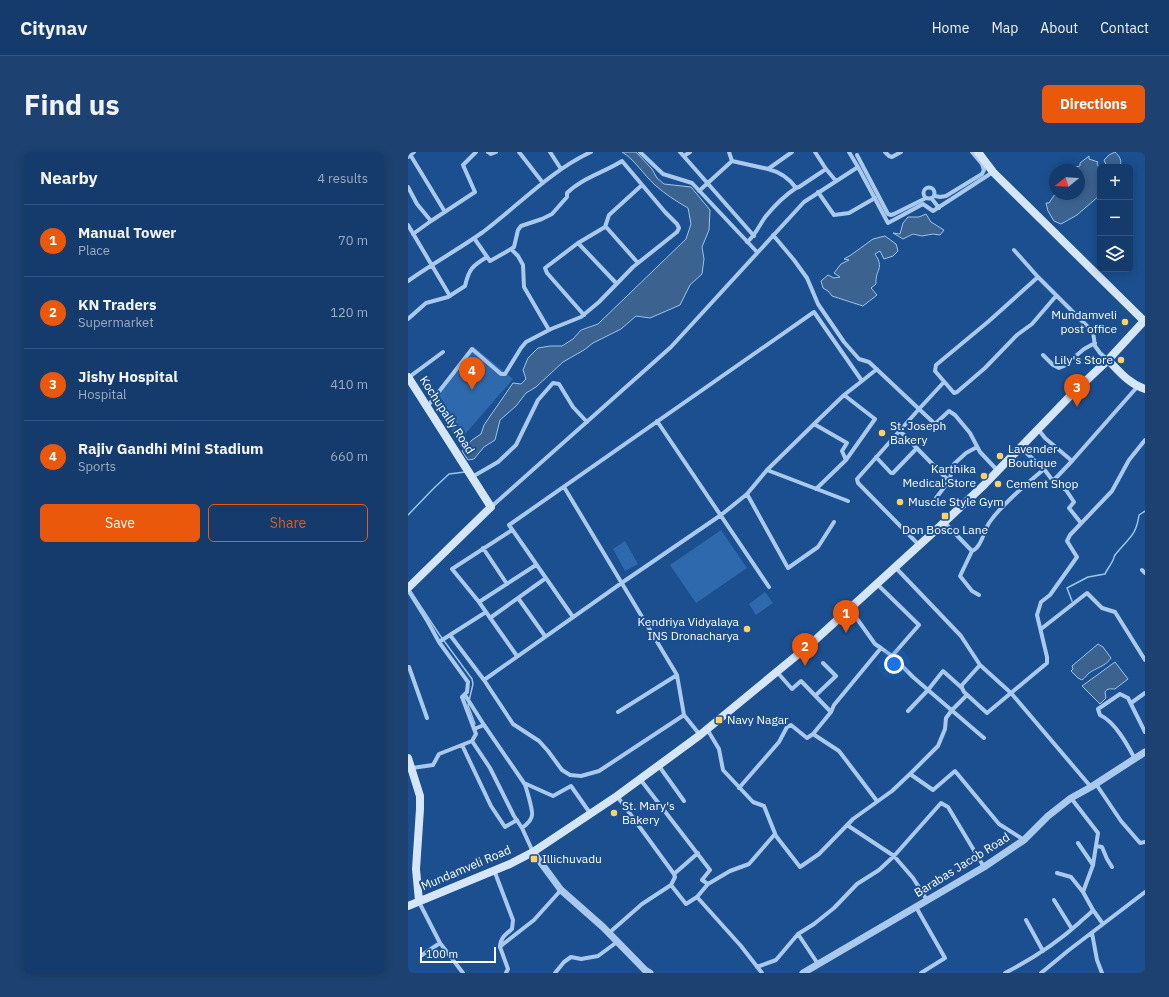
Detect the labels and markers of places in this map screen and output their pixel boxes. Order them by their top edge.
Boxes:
place label: Mundamveli post office [1051,307,1117,336]
marker: Mundamveli post office [1120,317,1130,327]
place label: Lily's Store [1054,352,1113,367]
marker: Lily's Store [1116,355,1126,365]
pin: 4 [459,357,485,390]
pin: 3 [1064,374,1090,407]
place label: St. Joseph Bakery [890,418,946,447]
marker: St. Joseph Bakery [877,428,887,438]
place label: Lavender Boutique [1008,441,1058,470]
marker: Lavender Boutique [995,451,1005,461]
place label: Karthika Medical Store [902,461,977,490]
marker: Karthika Medical Store [979,471,989,481]
place label: Cement Shop [1006,476,1078,491]
marker: Cement Shop [993,479,1003,489]
place label: Muscle Style Gym [908,494,1004,509]
marker: Muscle Style Gym [895,497,905,507]
marker: Don Bosco Lane [940,511,950,521]
place label: Don Bosco Lane [902,522,988,537]
pin: 1 [833,600,859,633]
place label: Kendriya Vidyalaya INS Dronacharya [638,614,740,643]
marker: Kendriya Vidyalaya INS Dronacharya [742,624,752,634]
pin: 2 [792,633,818,666]
place label: Navy Nagar [727,712,789,727]
marker: Navy Nagar [714,715,724,725]
place label: St. Mary's Bakery [622,798,675,827]
marker: St. Mary's Bakery [609,808,619,818]
place label: Illichuvadu [542,851,602,866]
marker: Illichuvadu [529,854,539,864]

